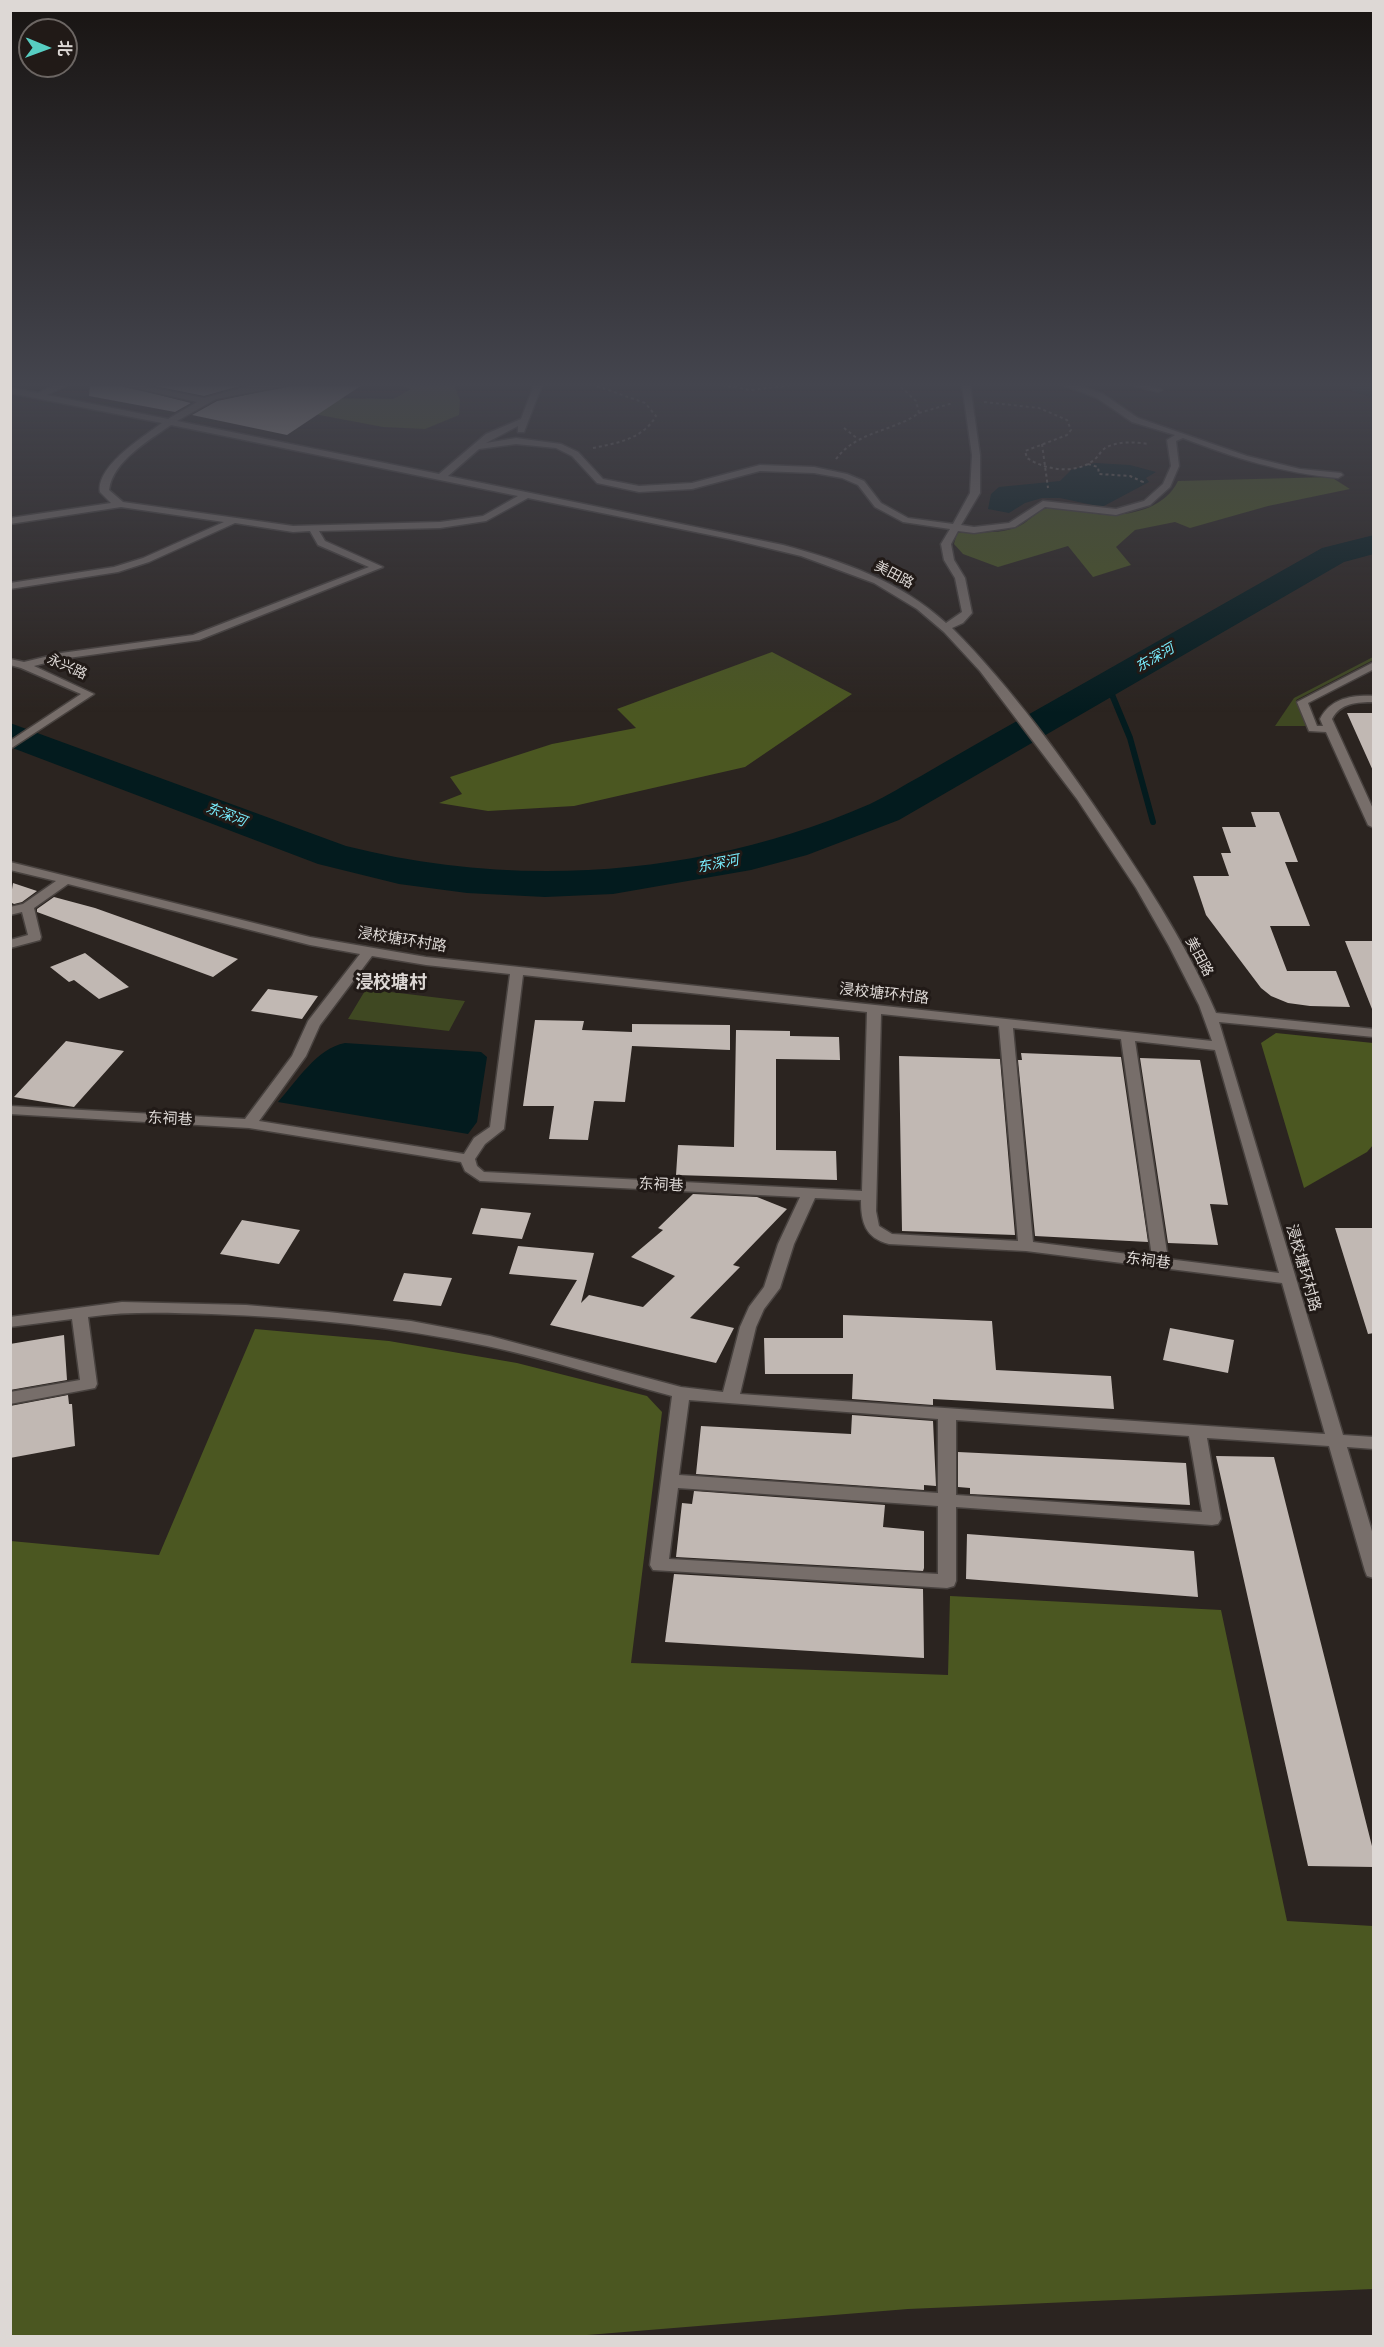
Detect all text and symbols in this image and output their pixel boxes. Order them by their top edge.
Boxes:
north arrow [18,18,78,78]
text: 北 [55,40,74,56]
street label: 美田路 [872,558,916,592]
water label: 东深河 [1133,640,1177,676]
street label: 永兴路 [44,651,90,683]
water label: 东深河 [203,800,249,830]
water label: 东深河 [696,852,740,876]
street label: 浸校塘环村路 [356,924,448,956]
street label: 美田路 [1182,935,1216,979]
district label: 浸校塘村 [355,972,427,994]
street label: 浸校塘环村路 [838,980,930,1008]
street label: 东祠巷 [147,1109,193,1129]
street label: 东祠巷 [638,1175,684,1195]
street label: 浸校塘环村路 [1282,1222,1324,1314]
street label: 东祠巷 [1125,1249,1171,1273]

